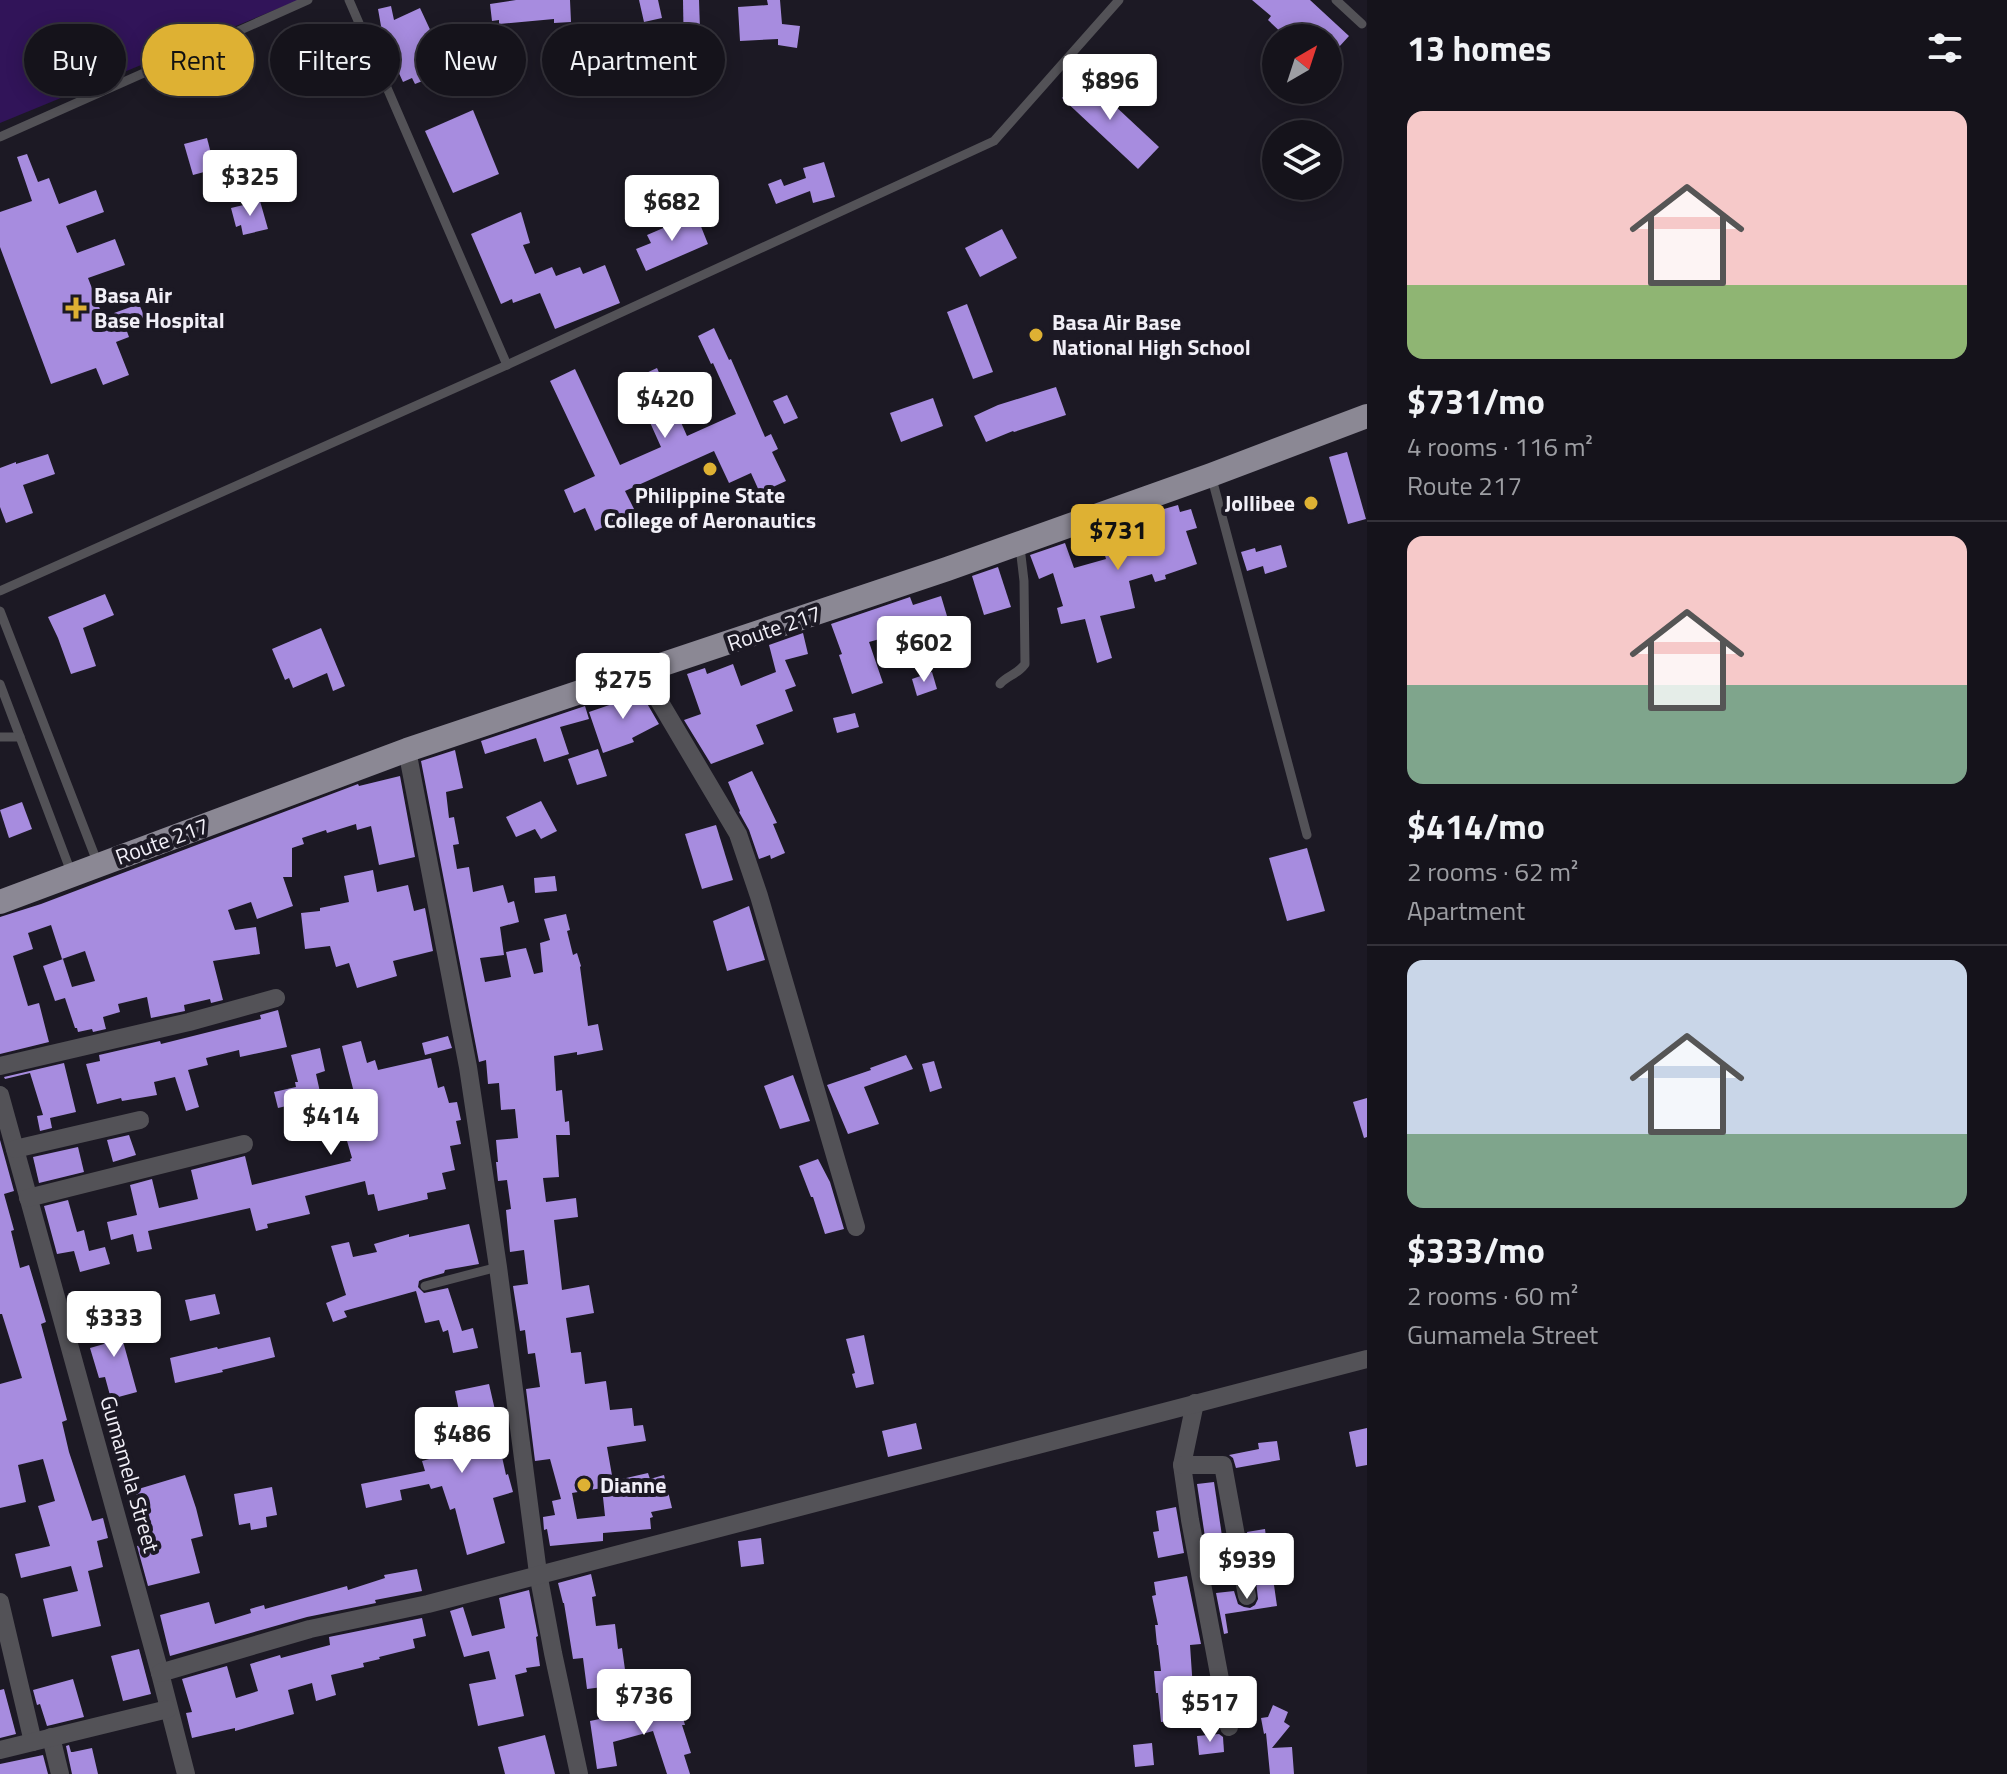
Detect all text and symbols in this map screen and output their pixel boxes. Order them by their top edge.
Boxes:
text: 13 homes [1407,22,1551,74]
chip: Buy [24,24,126,96]
chip: Rent [142,24,254,96]
chip: Filters [270,24,400,96]
chip: New [416,24,526,96]
chip: Apartment [542,24,725,96]
north arrow [1262,24,1342,104]
map controls [1262,24,1342,200]
icon: filters [1923,26,1967,70]
pin: $896 [1063,54,1157,122]
text: $896 [1081,60,1139,99]
button: layers [1262,120,1342,200]
pin: $325 [203,150,297,218]
text: $325 [221,156,279,195]
icon: home [1615,163,1759,307]
pin: $682 [625,175,719,243]
text: $682 [643,181,701,220]
place label: Basa Air Base Hospital [94,278,225,337]
marker: Basa Air Base Hospital [65,297,87,319]
place label: Basa Air Base National High School [1052,305,1251,364]
marker: Basa Air Base National High School [1027,326,1045,344]
pin: $420 [618,372,712,440]
text: $731/mo [1407,375,1545,427]
text: $420 [636,378,694,417]
text: 4 rooms · 116 m² [1407,427,1593,466]
marker: Philippine State College of Aeronautics [701,460,719,478]
text: Route 217 [1407,466,1522,505]
place label: Philippine State College of Aeronautics [604,478,816,537]
place label: Jollibee [1225,486,1295,520]
marker: Jollibee [1302,494,1320,512]
pin: $731 [1071,504,1165,572]
text: $731 [1089,510,1147,549]
icon: home [1615,588,1759,732]
street label: Route 217 [722,596,826,660]
pin: $602 [877,616,971,684]
text: $602 [895,622,953,661]
pin: $275 [576,653,670,721]
text: $275 [594,659,652,698]
text: $414/mo [1407,800,1545,852]
street label: Route 217 [110,808,214,874]
text: 2 rooms · 62 m² [1407,852,1578,891]
text: Apartment [1407,891,1525,930]
icon: home [1615,1012,1759,1156]
pin: $414 [284,1089,378,1157]
text: $414 [302,1095,360,1134]
text: $333/mo [1407,1224,1545,1276]
text: 2 rooms · 60 m² [1407,1276,1578,1315]
pin: $333 [67,1291,161,1359]
text: $333 [85,1297,143,1336]
text: Gumamela Street [1407,1315,1598,1354]
street label: Gumamela Street [91,1392,169,1557]
pin: $486 [415,1407,509,1475]
text: $486 [433,1413,491,1452]
place label: Dianne [600,1468,667,1502]
marker: Dianne [575,1476,593,1494]
pin: $939 [1200,1533,1294,1601]
text: $939 [1218,1539,1276,1578]
pin: $736 [597,1669,691,1737]
text: $736 [615,1675,673,1714]
pin: $517 [1163,1676,1257,1744]
text: $517 [1181,1682,1239,1721]

